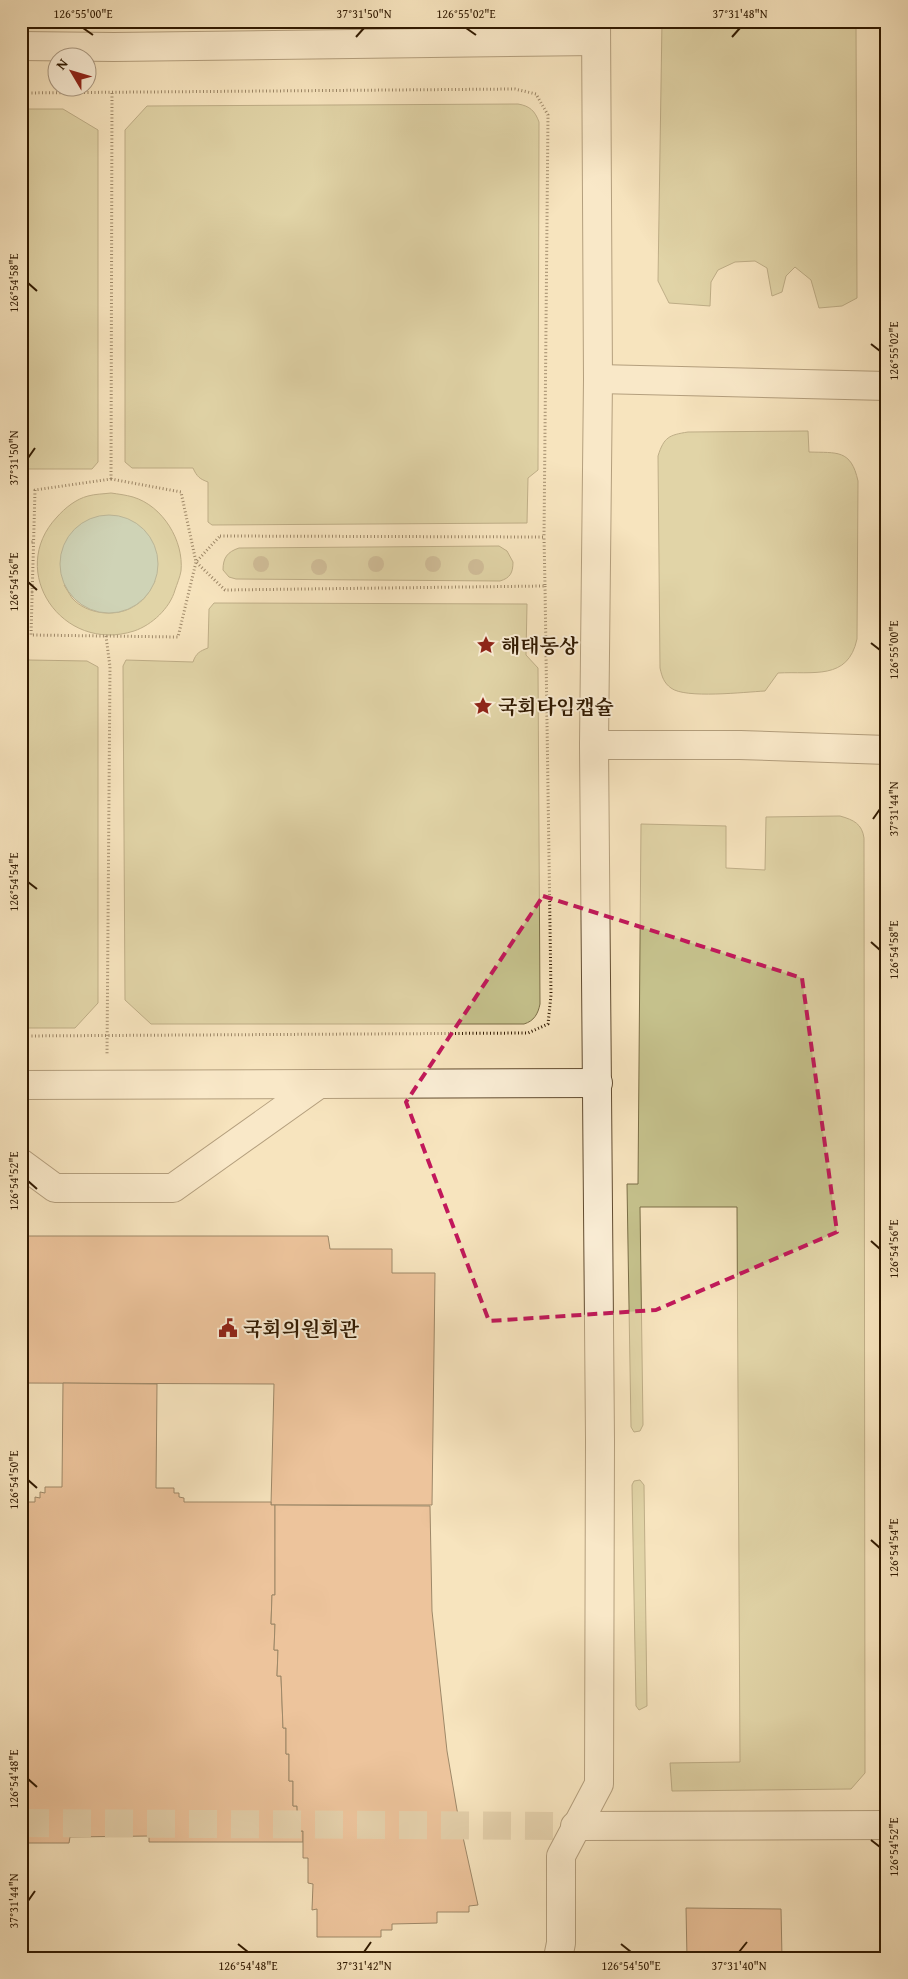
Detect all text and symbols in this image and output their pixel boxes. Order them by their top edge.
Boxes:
text: 126°55'00"E [53,5,113,22]
text: 37°31'50"N [336,5,392,22]
text: 126°55'02"E [436,5,496,22]
text: 37°31'48"N [712,5,768,22]
north arrow [48,48,98,98]
text: N [51,54,73,74]
text: 126°54'58"E [5,253,22,313]
text: 126°55'02"E [885,321,902,381]
text: 37°31'50"N [5,430,22,486]
text: 126°54'56"E [5,552,22,612]
text: 126°55'00"E [885,620,902,680]
place label: 해태동상 [501,631,579,660]
place icon: 해태동상 [475,634,497,656]
place label: 국회타임캡슐 [498,692,614,721]
place icon: 국회타임캡슐 [472,695,494,717]
text: 37°31'44"N [885,781,902,837]
text: 126°54'54"E [5,852,22,912]
text: 126°54'58"E [885,920,902,980]
text: 126°54'52"E [5,1151,22,1211]
text: 126°54'56"E [885,1219,902,1279]
place label: 국회의원회관 [243,1314,360,1343]
public building icon: 국회의원회관 [217,1317,239,1339]
text: 126°54'50"E [5,1450,22,1510]
text: 126°54'54"E [885,1518,902,1578]
text: 126°54'48"E [5,1749,22,1809]
text: 126°54'52"E [885,1817,902,1877]
text: 37°31'44"N [5,1873,22,1929]
text: 126°54'48"E [218,1957,278,1974]
text: 37°31'42"N [336,1957,392,1974]
text: 126°54'50"E [601,1957,661,1974]
text: 37°31'40"N [711,1957,767,1974]

